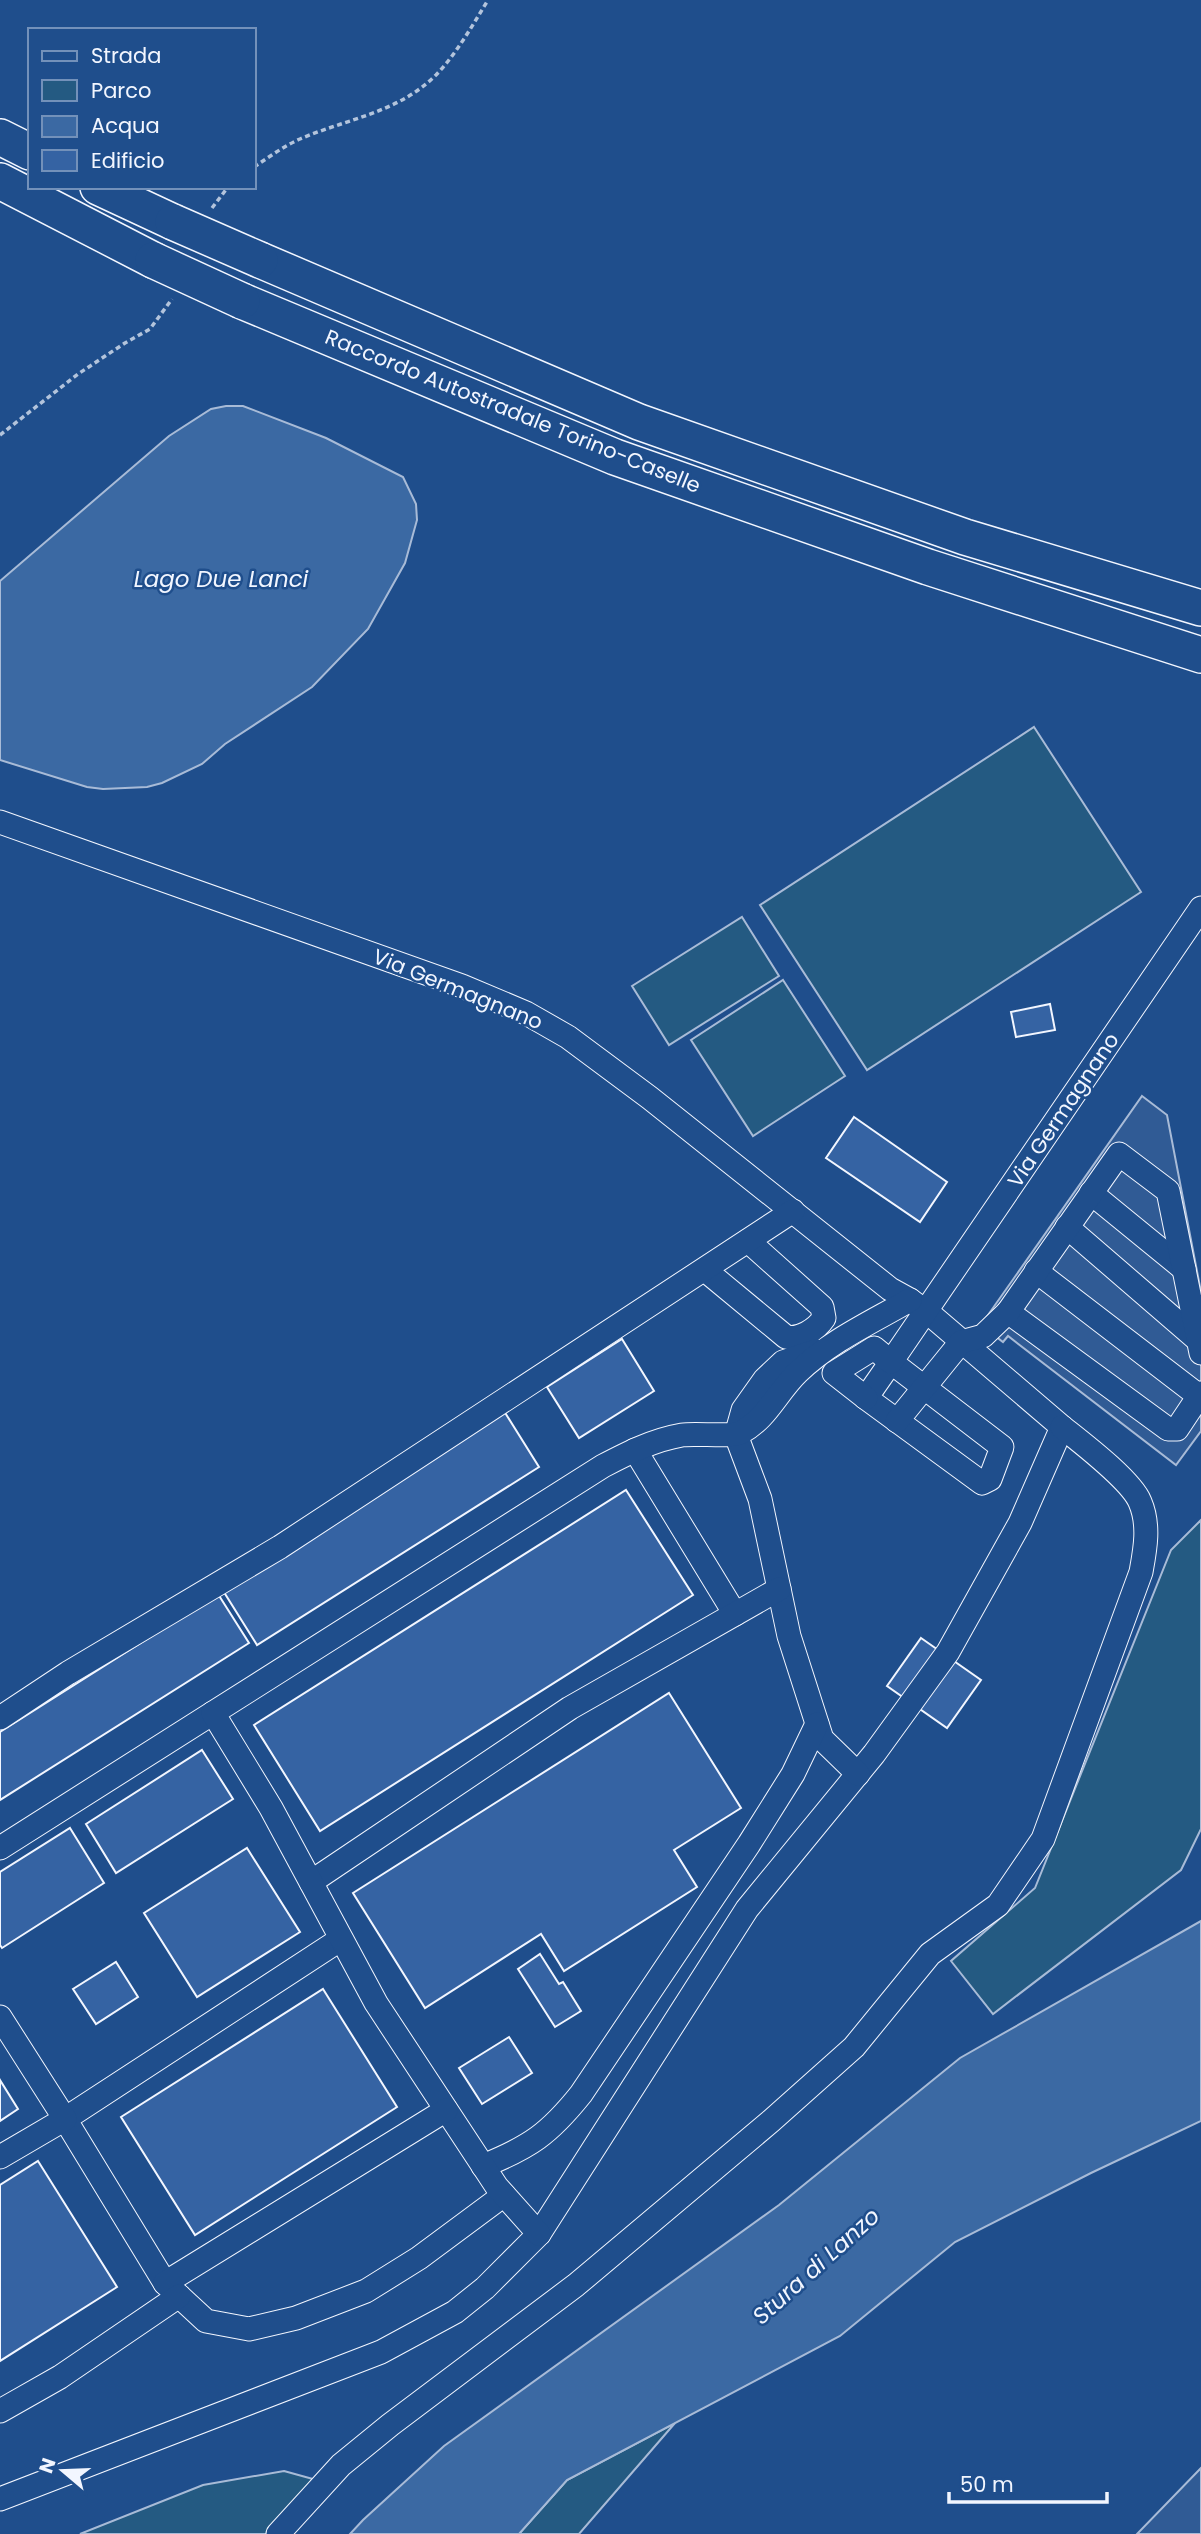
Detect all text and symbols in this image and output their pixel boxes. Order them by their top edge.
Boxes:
legend [28,28,256,189]
text: Strada [91,41,161,70]
text: Parco [91,76,151,105]
text: Acqua [91,111,160,140]
text: Edificio [91,146,165,175]
street label: Raccordo Autostradale Torino-Caselle [321,322,705,500]
water label: Lago Due Lanci [134,563,309,595]
street label: Via Germagnano [369,942,547,1036]
street label: Via Germagnano [1000,1027,1126,1193]
water label: Stura di Lanzo [745,2200,887,2332]
north arrow [28,2436,98,2506]
text: N [32,2454,62,2477]
scale bar [949,2460,1106,2504]
text: 50 m [960,2470,1014,2499]

